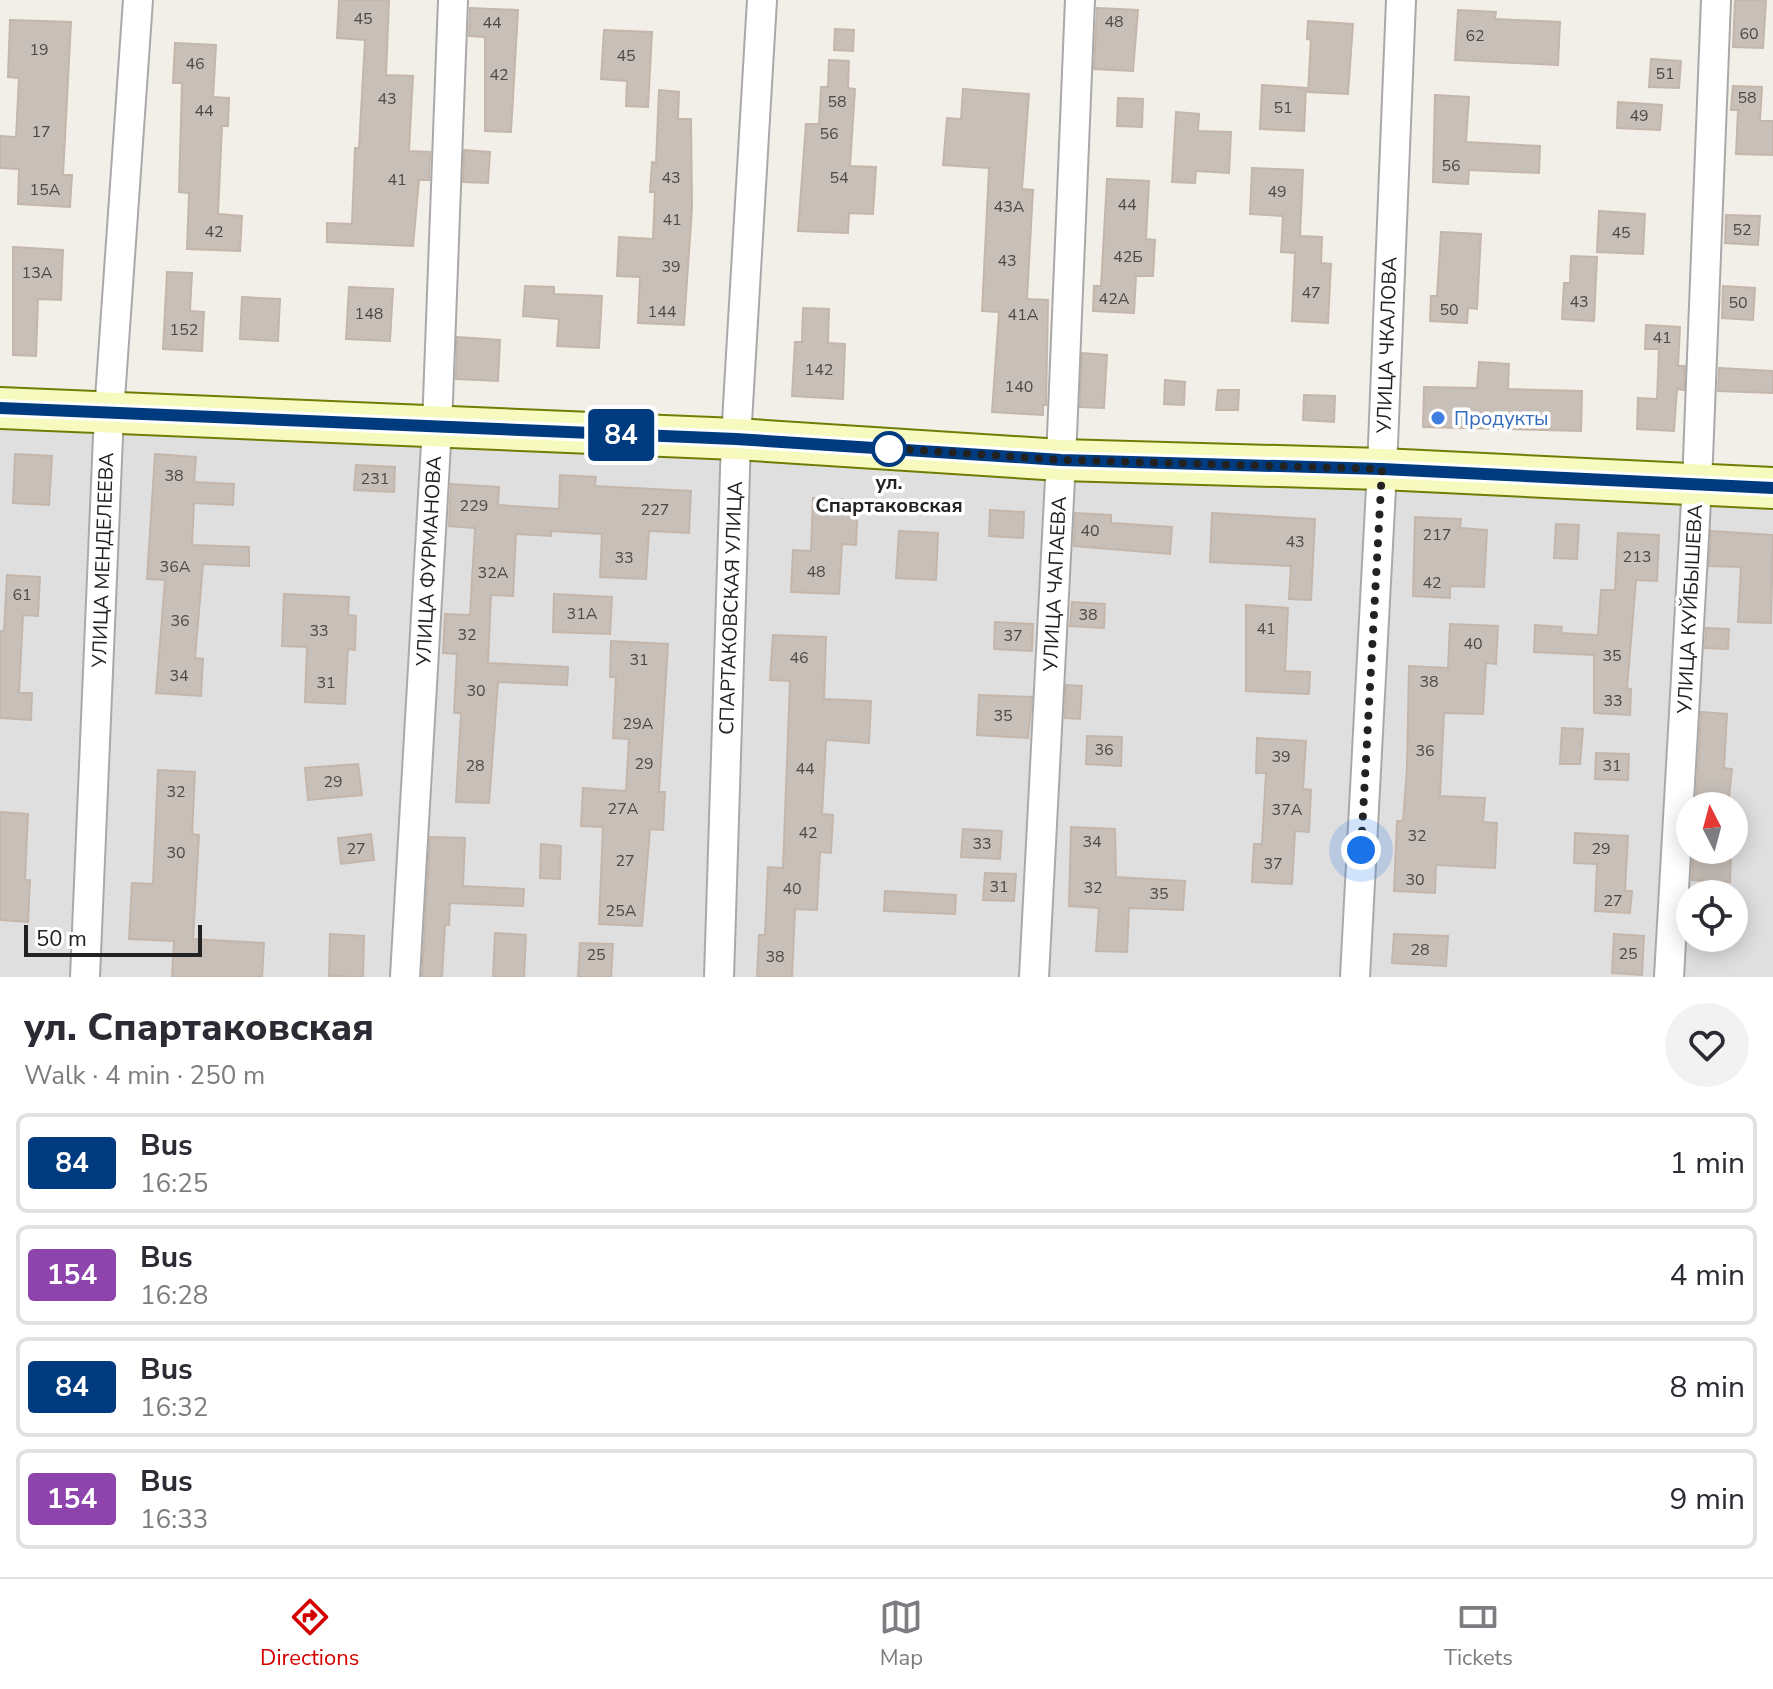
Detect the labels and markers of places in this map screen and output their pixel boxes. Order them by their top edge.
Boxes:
place label: Продукты [1454,405,1549,432]
marker: Продукты [1429,409,1447,427]
marker: ул. Спартаковская [872,432,906,466]
place label: ул. Спартаковская [815,469,963,519]

